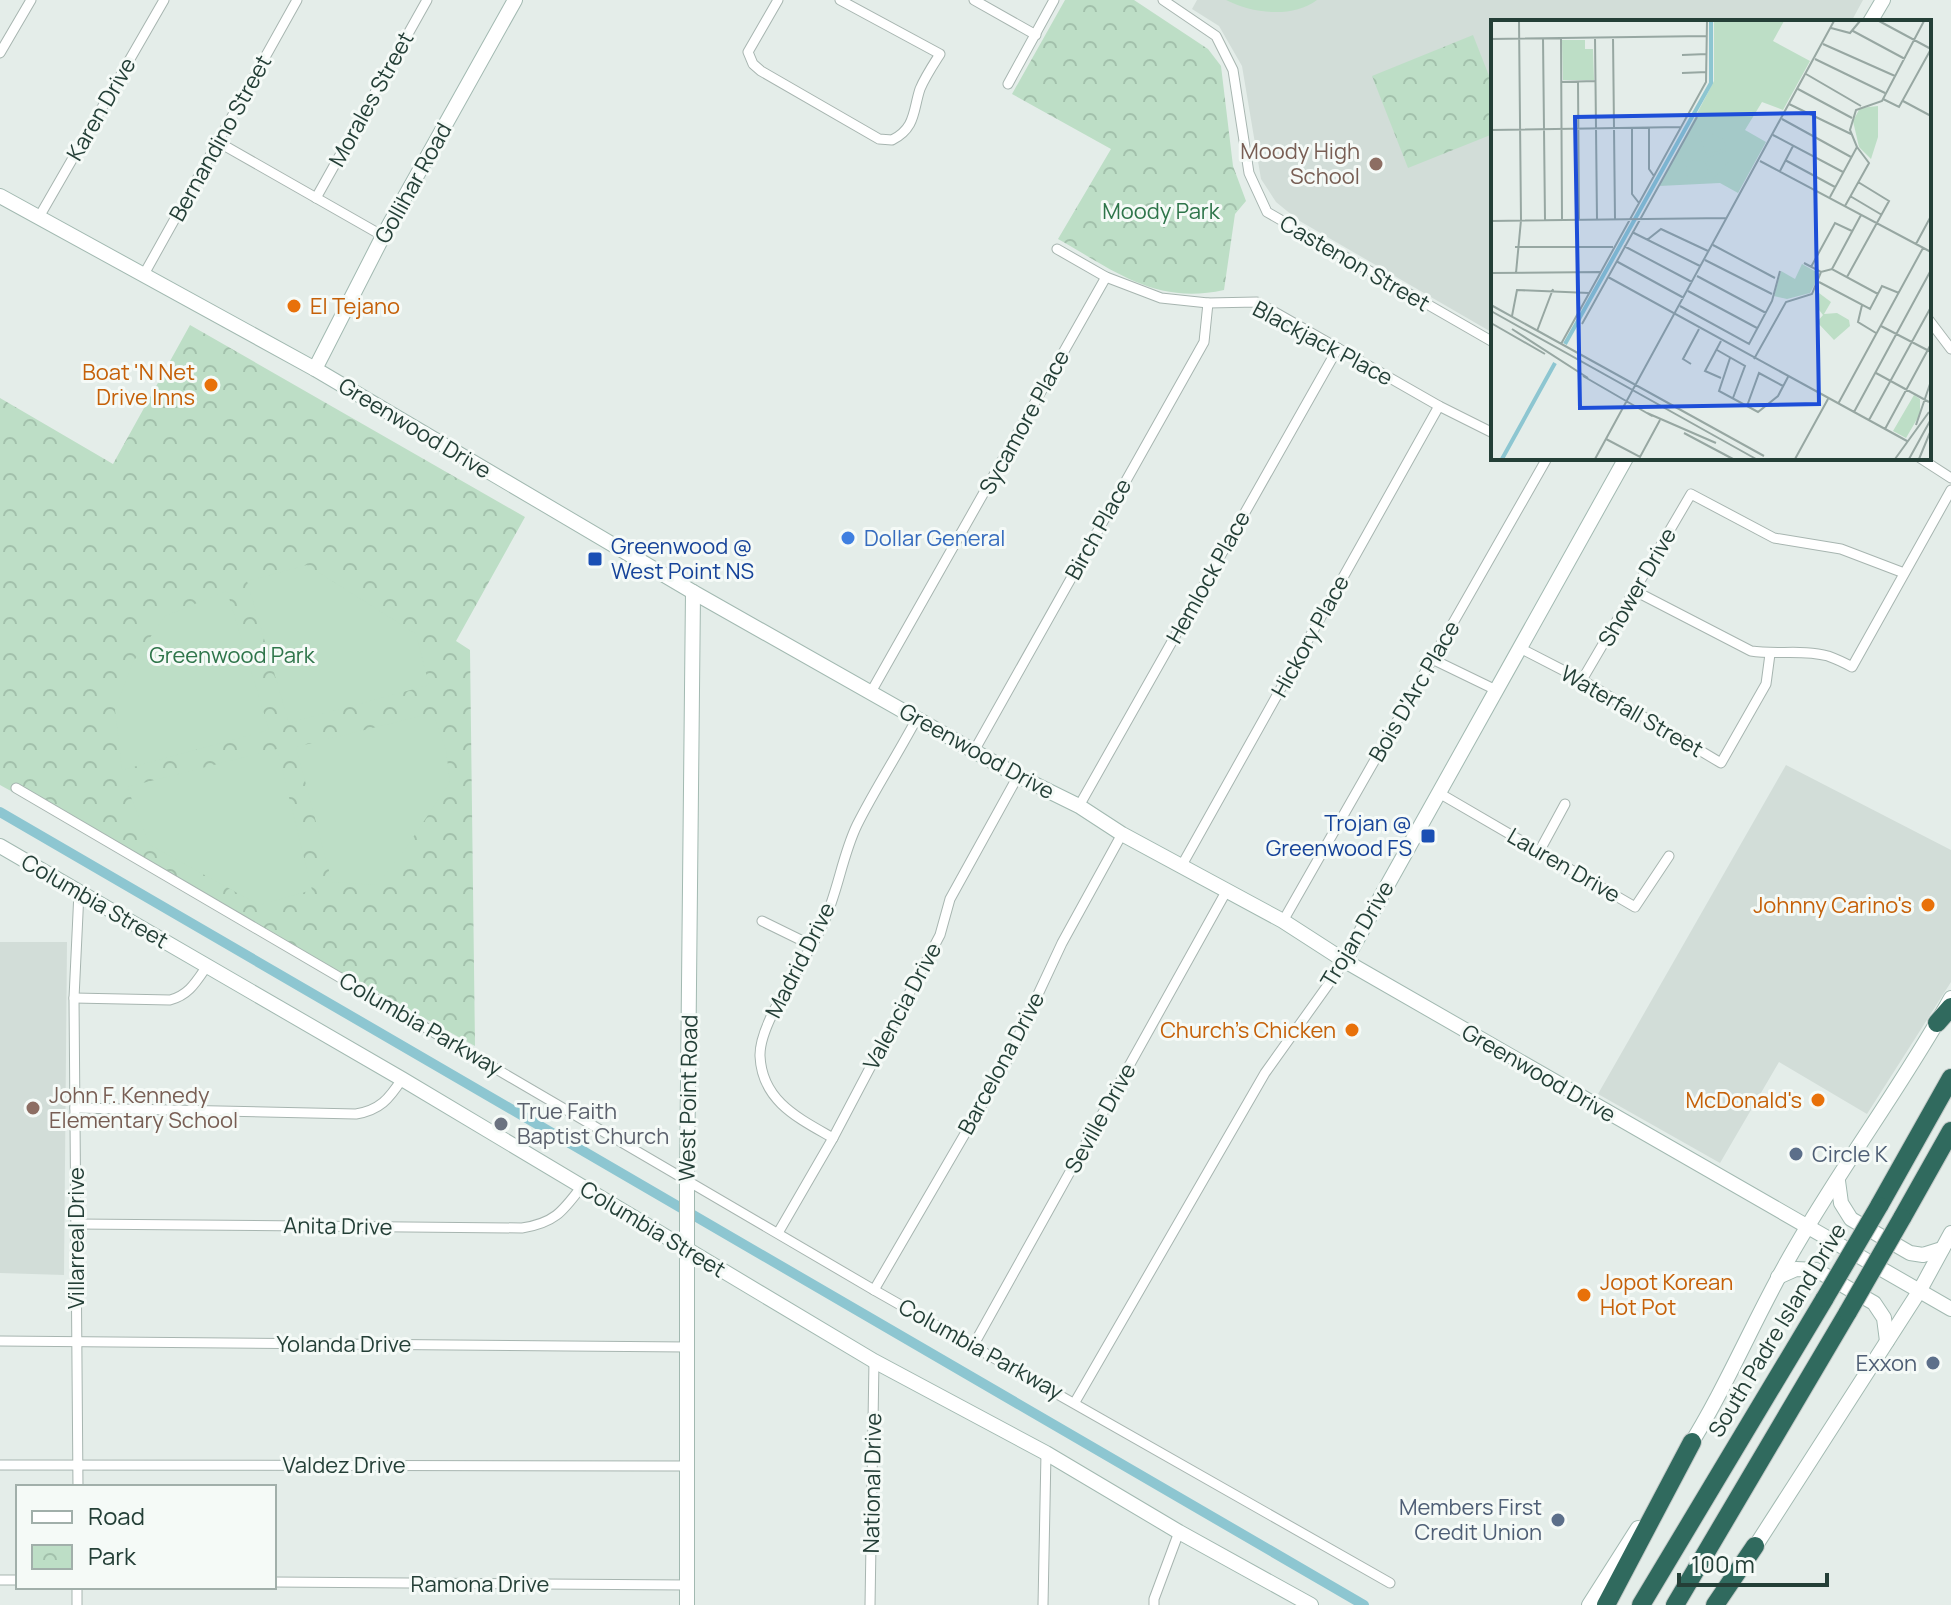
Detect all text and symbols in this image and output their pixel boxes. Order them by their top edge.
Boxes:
inset map [1491,20,1931,460]
street label: Morales Street [322,26,421,172]
street label: Bernandino Street [162,49,278,227]
street label: Karen Drive [59,52,143,166]
street label: Gollihar Road [367,117,459,249]
place label: Moody High School [1240,136,1360,191]
marker: Moody High School [1367,155,1385,173]
park label: Moody Park [1102,196,1221,226]
street label: Castenon Street [1275,208,1436,318]
place label: El Tejano [310,291,400,321]
street label: Blackjack Place [1248,293,1398,393]
marker: El Tejano [285,297,303,315]
street label: Sycamore Place [972,344,1076,500]
place label: Boat 'N Net Drive Inns [82,357,195,412]
street label: Greenwood Drive [333,371,497,485]
marker: Boat 'N Net Drive Inns [202,376,220,394]
street label: Birch Place [1058,473,1138,585]
street label: Hemlock Place [1159,505,1257,649]
street label: Shower Drive [1591,522,1683,652]
place label: Dollar General [864,523,1005,553]
marker: Dollar General [839,529,857,547]
place label: Greenwood @ West Point NS [611,531,754,586]
marker: Greenwood @ West Point NS [586,550,604,568]
street label: Hickory Place [1264,569,1356,702]
street label: Bois D'Arc Place [1362,615,1467,767]
park label: Greenwood Park [149,640,316,670]
street label: Waterfall Street [1555,658,1709,764]
street label: Greenwood Drive [894,696,1060,806]
place label: Trojan @ Greenwood FS [1266,808,1412,863]
street label: Lauren Drive [1502,821,1626,909]
marker: Trojan @ Greenwood FS [1419,827,1437,845]
street label: Columbia Street [16,847,174,955]
street label: Trojan Drive [1313,875,1401,993]
place label: Johnny Carino's [1753,890,1912,920]
marker: Johnny Carino's [1919,896,1937,914]
street label: Madrid Drive [758,897,842,1023]
street label: Valencia Drive [856,937,948,1075]
street label: Columbia Parkway [334,965,508,1083]
street label: Barcelona Drive [951,986,1051,1140]
street label: West Point Road [672,1014,704,1182]
place label: Church's Chicken [1160,1015,1336,1045]
street label: Greenwood Drive [1457,1017,1622,1129]
marker: Church's Chicken [1343,1021,1361,1039]
street label: Seville Drive [1057,1058,1143,1178]
place label: John F. Kennedy Elementary School [49,1080,238,1135]
place label: McDonald's [1686,1085,1802,1115]
marker: McDonald's [1809,1091,1827,1109]
place label: True Faith Baptist Church [517,1096,669,1151]
marker: John F. Kennedy Elementary School [24,1099,42,1117]
marker: True Faith Baptist Church [492,1115,510,1133]
place label: Circle K [1812,1139,1889,1169]
marker: Circle K [1787,1145,1805,1163]
street label: Villarreal Drive [61,1167,91,1309]
street label: Columbia Street [575,1174,732,1284]
street label: Anita Drive [283,1210,393,1242]
street label: South Padre Island Drive [1701,1217,1853,1443]
place label: Jopot Korean Hot Pot [1600,1267,1733,1322]
marker: Jopot Korean Hot Pot [1575,1286,1593,1304]
street label: Columbia Parkway [893,1291,1069,1407]
street label: Yolanda Drive [277,1329,412,1359]
place label: Exxon [1856,1348,1917,1378]
marker: Exxon [1924,1354,1942,1372]
street label: National Drive [856,1412,888,1554]
street label: Valdez Drive [282,1450,406,1480]
legend [16,1485,276,1589]
place label: Members First Credit Union [1399,1492,1542,1547]
text: Road [88,1499,145,1532]
marker: Members First Credit Union [1549,1511,1567,1529]
scale bar [1679,1537,1827,1587]
text: Park [88,1539,137,1572]
text: 100 m [1691,1547,1755,1580]
street label: Ramona Drive [411,1569,550,1599]

